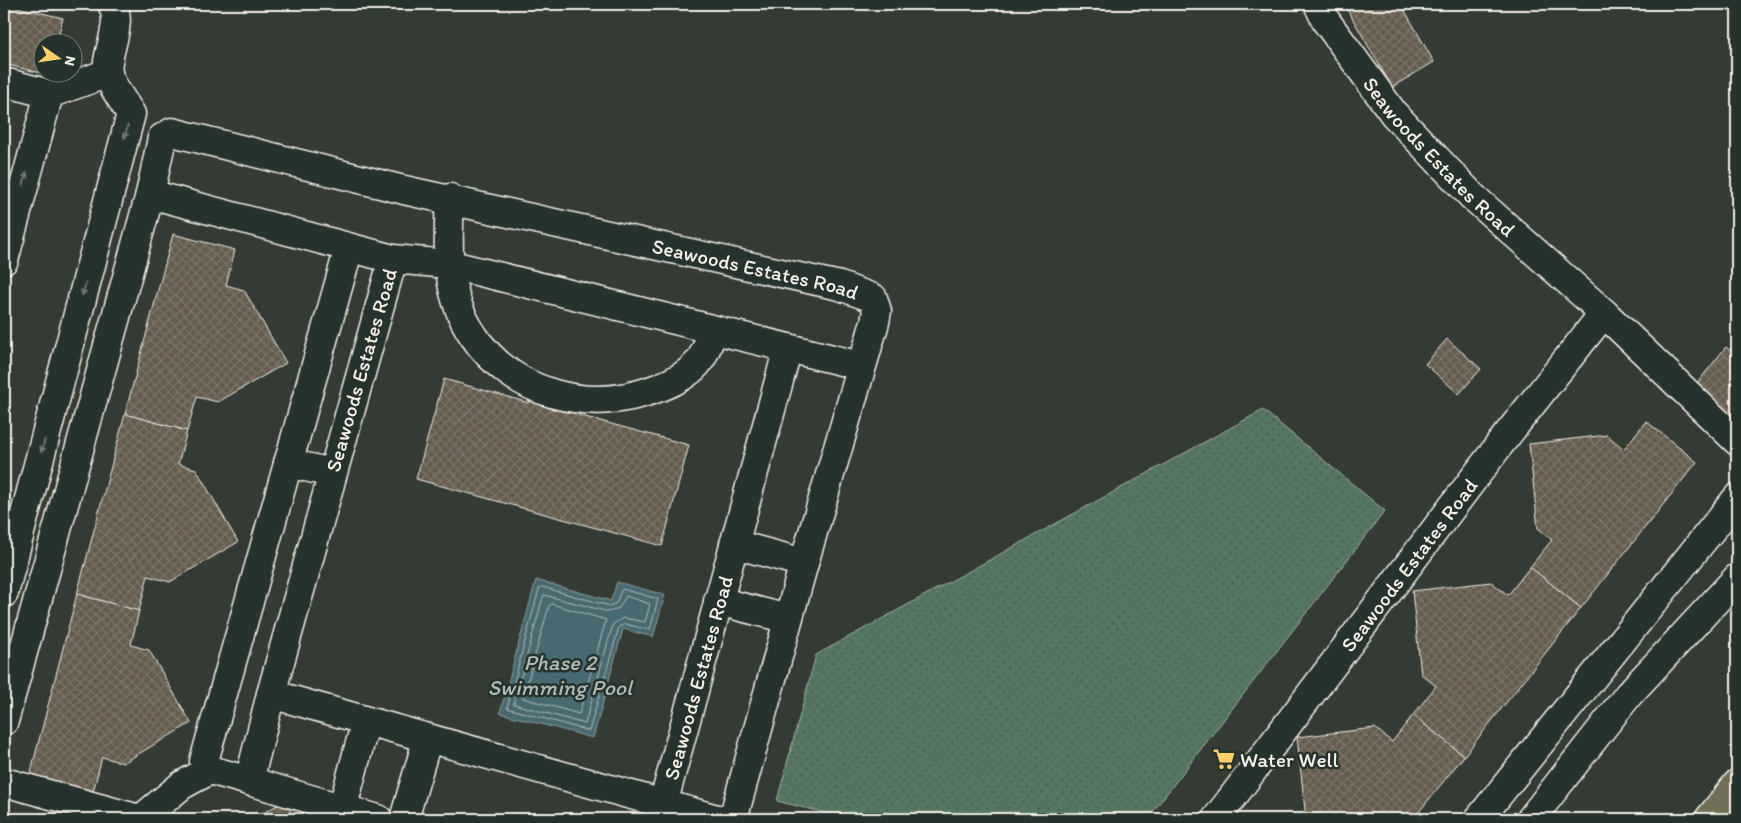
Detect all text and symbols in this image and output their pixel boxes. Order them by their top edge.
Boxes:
north arrow [32,32,82,82]
text: N [61,54,80,67]
street label: Seawoods Estates Road [1358,72,1521,241]
one-way arrow [122,125,130,140]
one-way arrow [22,172,30,187]
street label: Seawoods Estates Road [650,233,862,304]
street label: Seawoods Estates Road [320,265,402,475]
one-way arrow [80,282,88,297]
one-way arrow [38,439,46,454]
street label: Seawoods Estates Road [1335,473,1482,656]
street label: Seawoods Estates Road [658,573,738,783]
water label: Phase 2 Swimming Pool [488,649,634,701]
supermarket icon: Water Well [1211,746,1237,772]
place label: Water Well [1240,747,1339,772]

